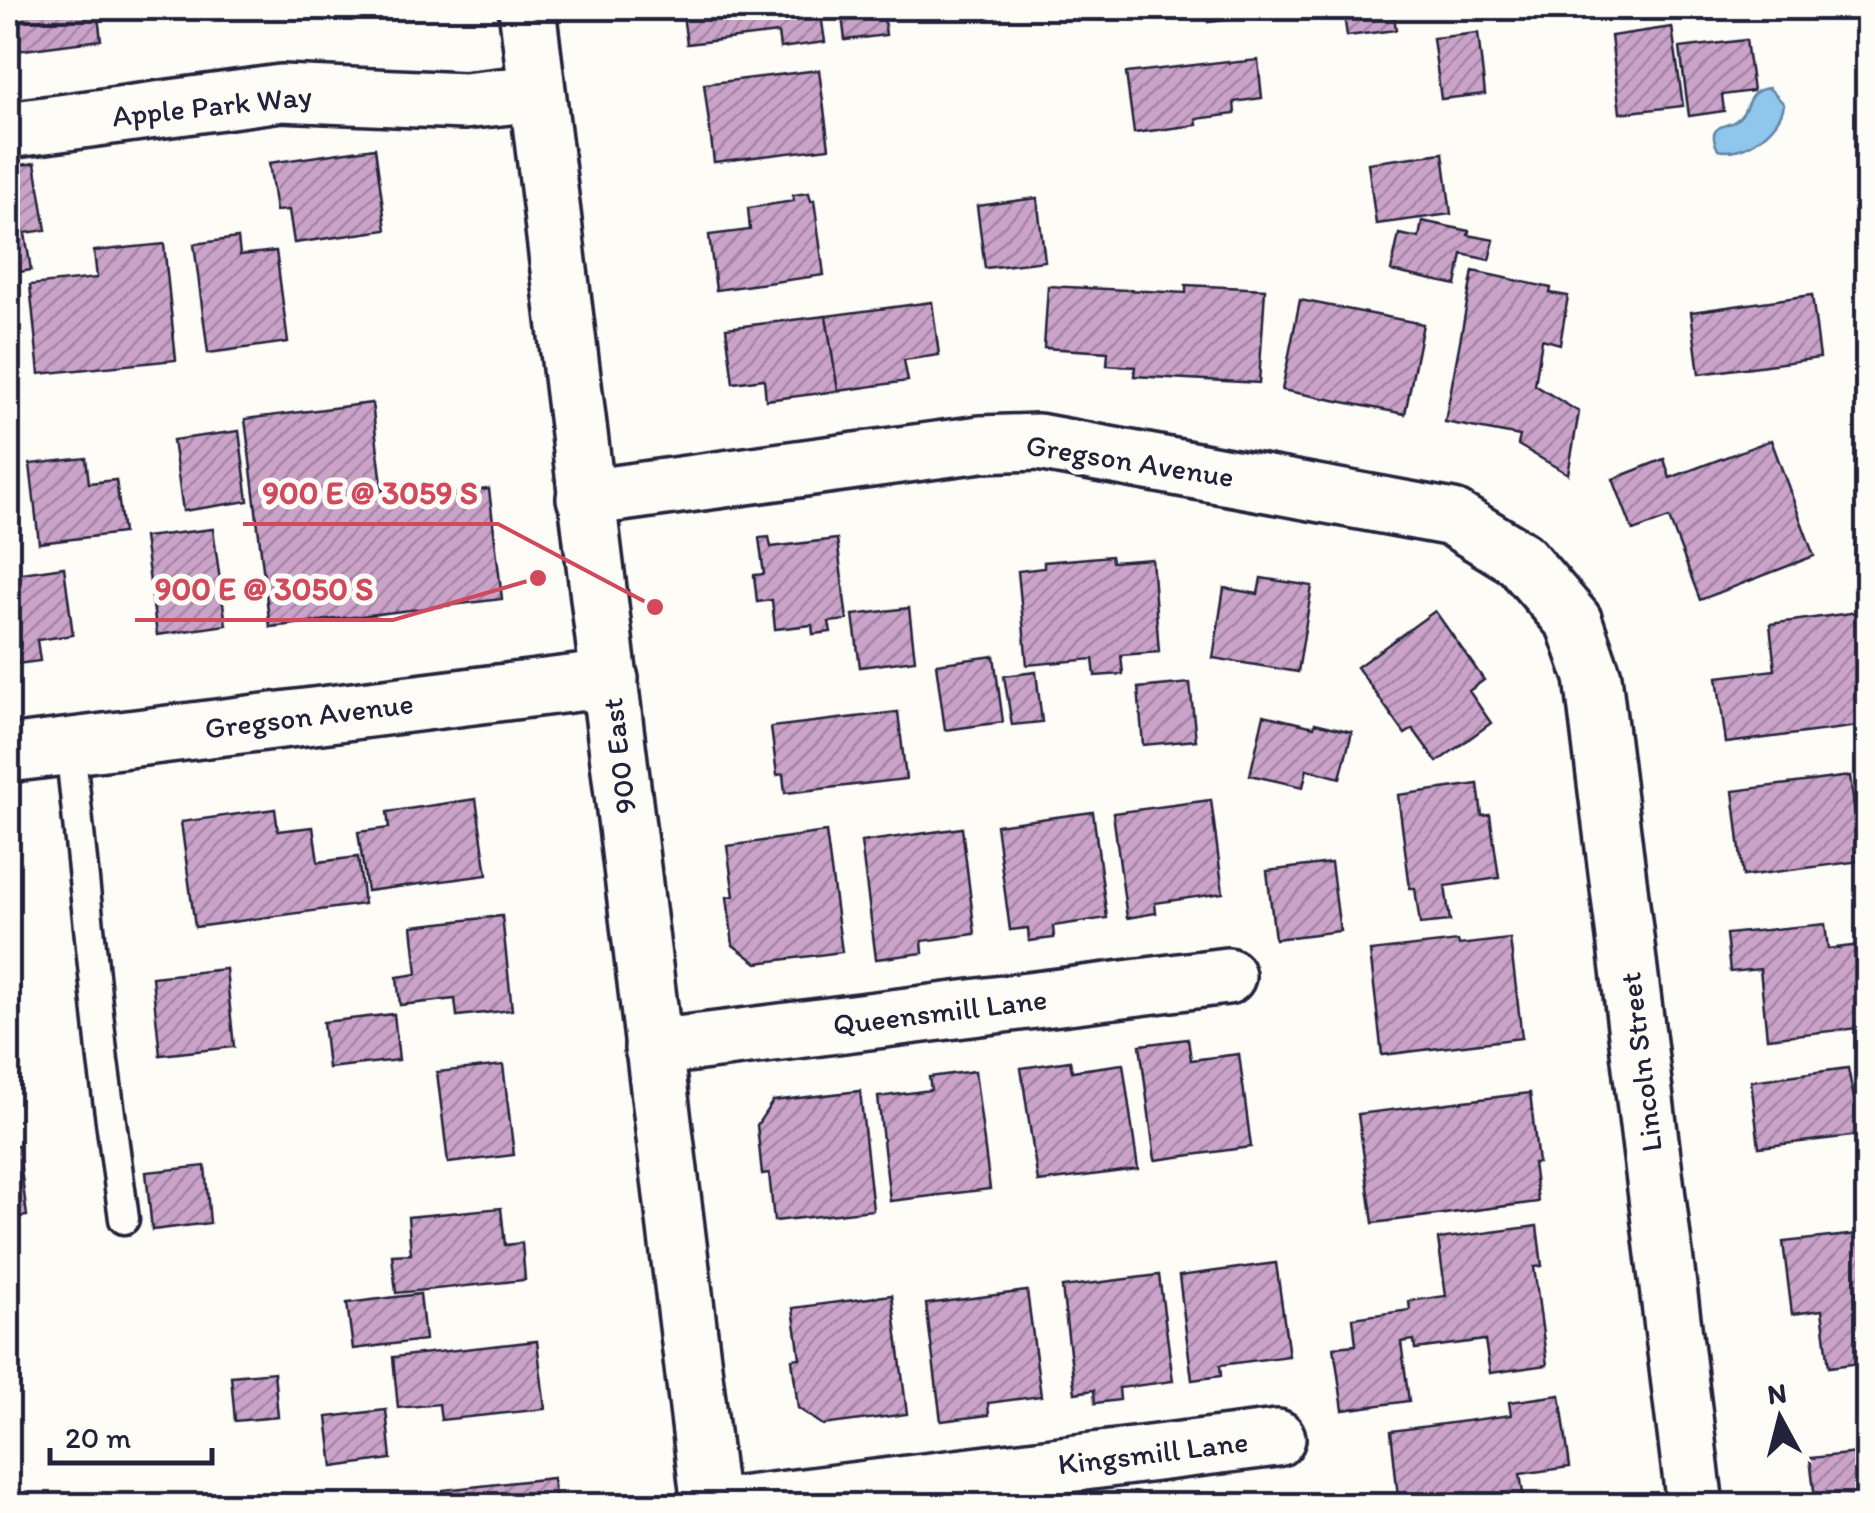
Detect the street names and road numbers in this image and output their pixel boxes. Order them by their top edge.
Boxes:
street label: Apple Park Way [110,77,314,134]
street label: Gregson Avenue [1023,426,1237,495]
street label: Gregson Avenue [202,684,415,747]
street label: 900 East [593,696,644,816]
street label: Lincoln Street [1611,970,1670,1154]
street label: Queensmill Lane [831,980,1049,1043]
street label: Kingsmill Lane [1056,1422,1250,1483]

